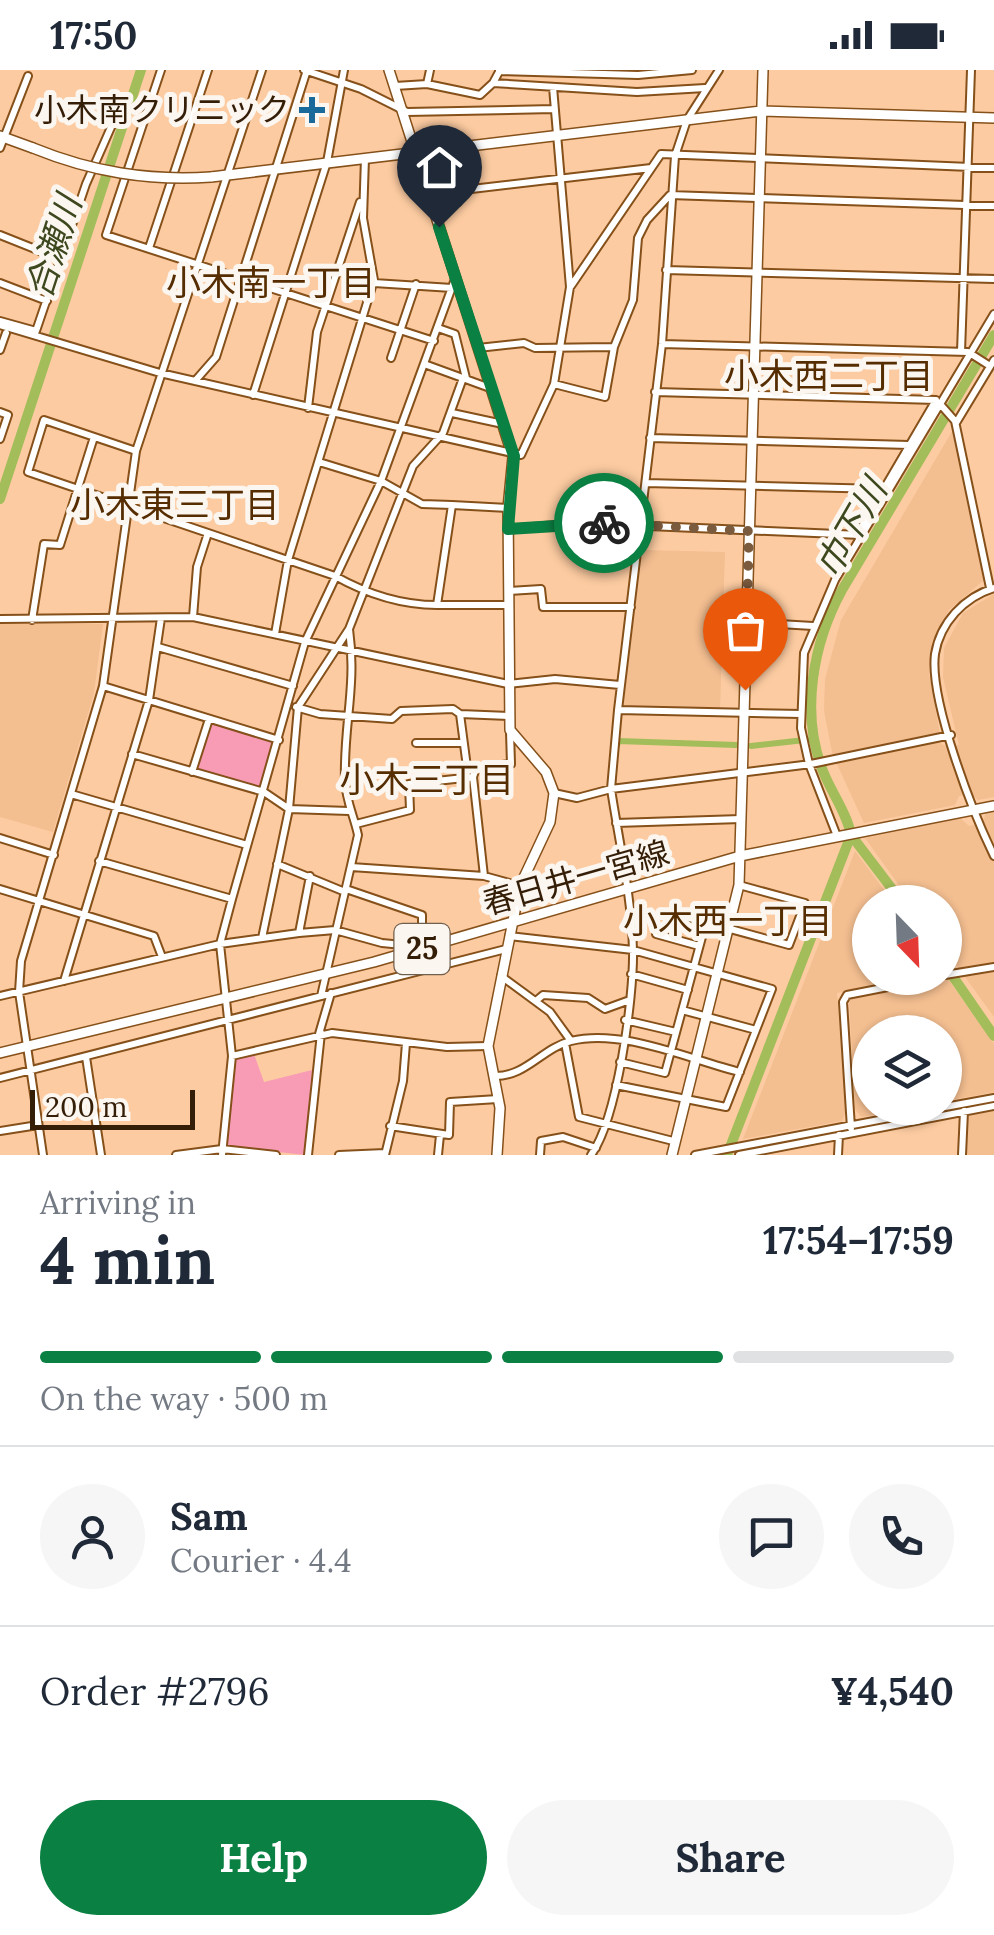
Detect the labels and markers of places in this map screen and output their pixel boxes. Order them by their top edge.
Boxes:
place label: 小木南クリニック [34,89,290,130]
marker: 小木南クリニック [299,97,325,123]
pin [397,125,482,228]
pin [703,588,788,691]

